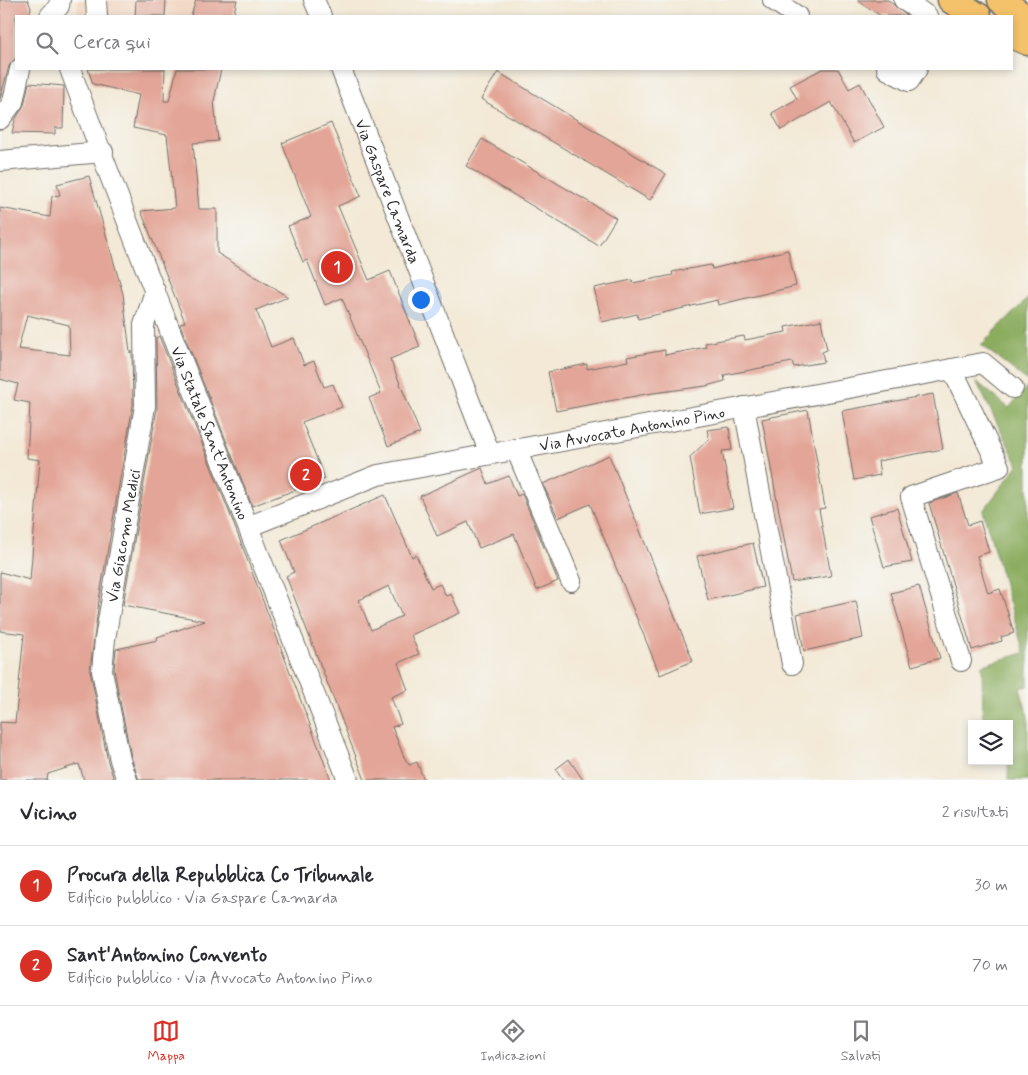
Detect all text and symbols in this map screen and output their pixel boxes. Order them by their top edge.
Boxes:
search box [15,15,1013,70]
icon: search [33,29,61,57]
text: Cerca qui [73,30,151,55]
street label: Via Gaspare Camarda [349,116,424,267]
pin: 1 [321,248,353,286]
your location [408,287,434,313]
street label: Via Statale Sant'Antonino [165,343,253,523]
street label: Via Avvocato Antonino Pino [538,402,727,457]
pin: 2 [290,456,322,494]
street label: Via Giacomo Medici [102,467,146,604]
map controls [968,720,1013,765]
button: layers [968,720,1013,765]
text: Vicino [20,799,77,827]
text: 2 risultati [942,802,1008,823]
text: Procura della Repubblica Co Tribunale [67,863,374,888]
text: 1 [32,875,40,896]
text: 30 m [975,875,1008,896]
text: Edificio pubblico · Via Gaspare Camarda [67,888,338,909]
text: Sant'Antonino Convento [67,943,267,968]
text: 2 [32,955,40,976]
text: 70 m [972,955,1008,976]
text: Edificio pubblico · Via Avvocato Antonino Pino [67,968,372,989]
tab: Mappa [148,1017,185,1065]
tab: Indicazioni [480,1017,546,1065]
tab: Salvati [841,1017,880,1065]

